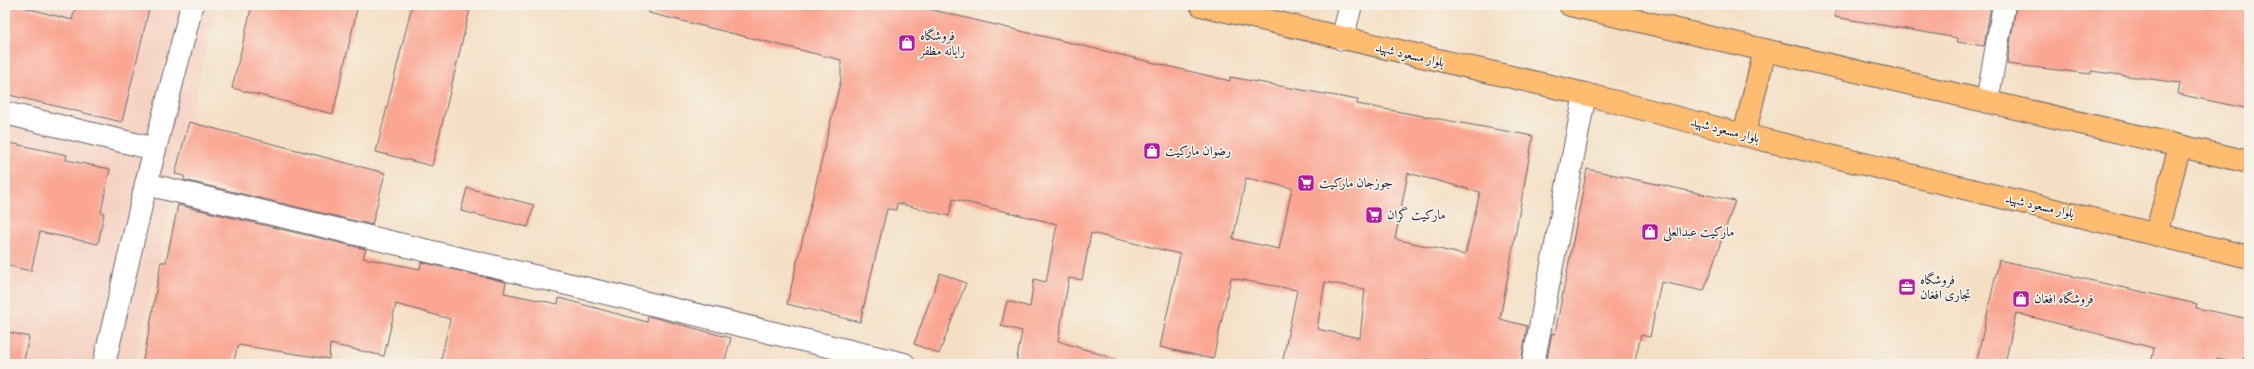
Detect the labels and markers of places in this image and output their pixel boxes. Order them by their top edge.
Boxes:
place label: فروشگاه رایانه مظفر [918,27,965,59]
shop icon: فروشگاه رایانه مظفر [897,33,917,53]
shop icon: رضوان مارکیت [1142,141,1162,161]
place label: رضوان مارکیت [1165,143,1231,159]
supermarket icon: جوزجان مارکیت [1296,173,1316,193]
place label: جوزجان مارکیت [1319,175,1393,191]
supermarket icon: مارکیت گران [1364,205,1384,225]
place label: مارکیت گران [1387,206,1446,223]
shop icon: مارکیت عبدالعلی [1640,222,1660,242]
place label: مارکیت عبدالعلی [1663,224,1734,242]
place label: فروشگاه تجاری افغان [1920,271,1971,303]
office icon: فروشگاه تجاری افغان [1897,277,1917,297]
shop icon: فروشگاه افغان [2011,289,2031,309]
place label: فروشگاه افغان [2034,290,2094,307]

